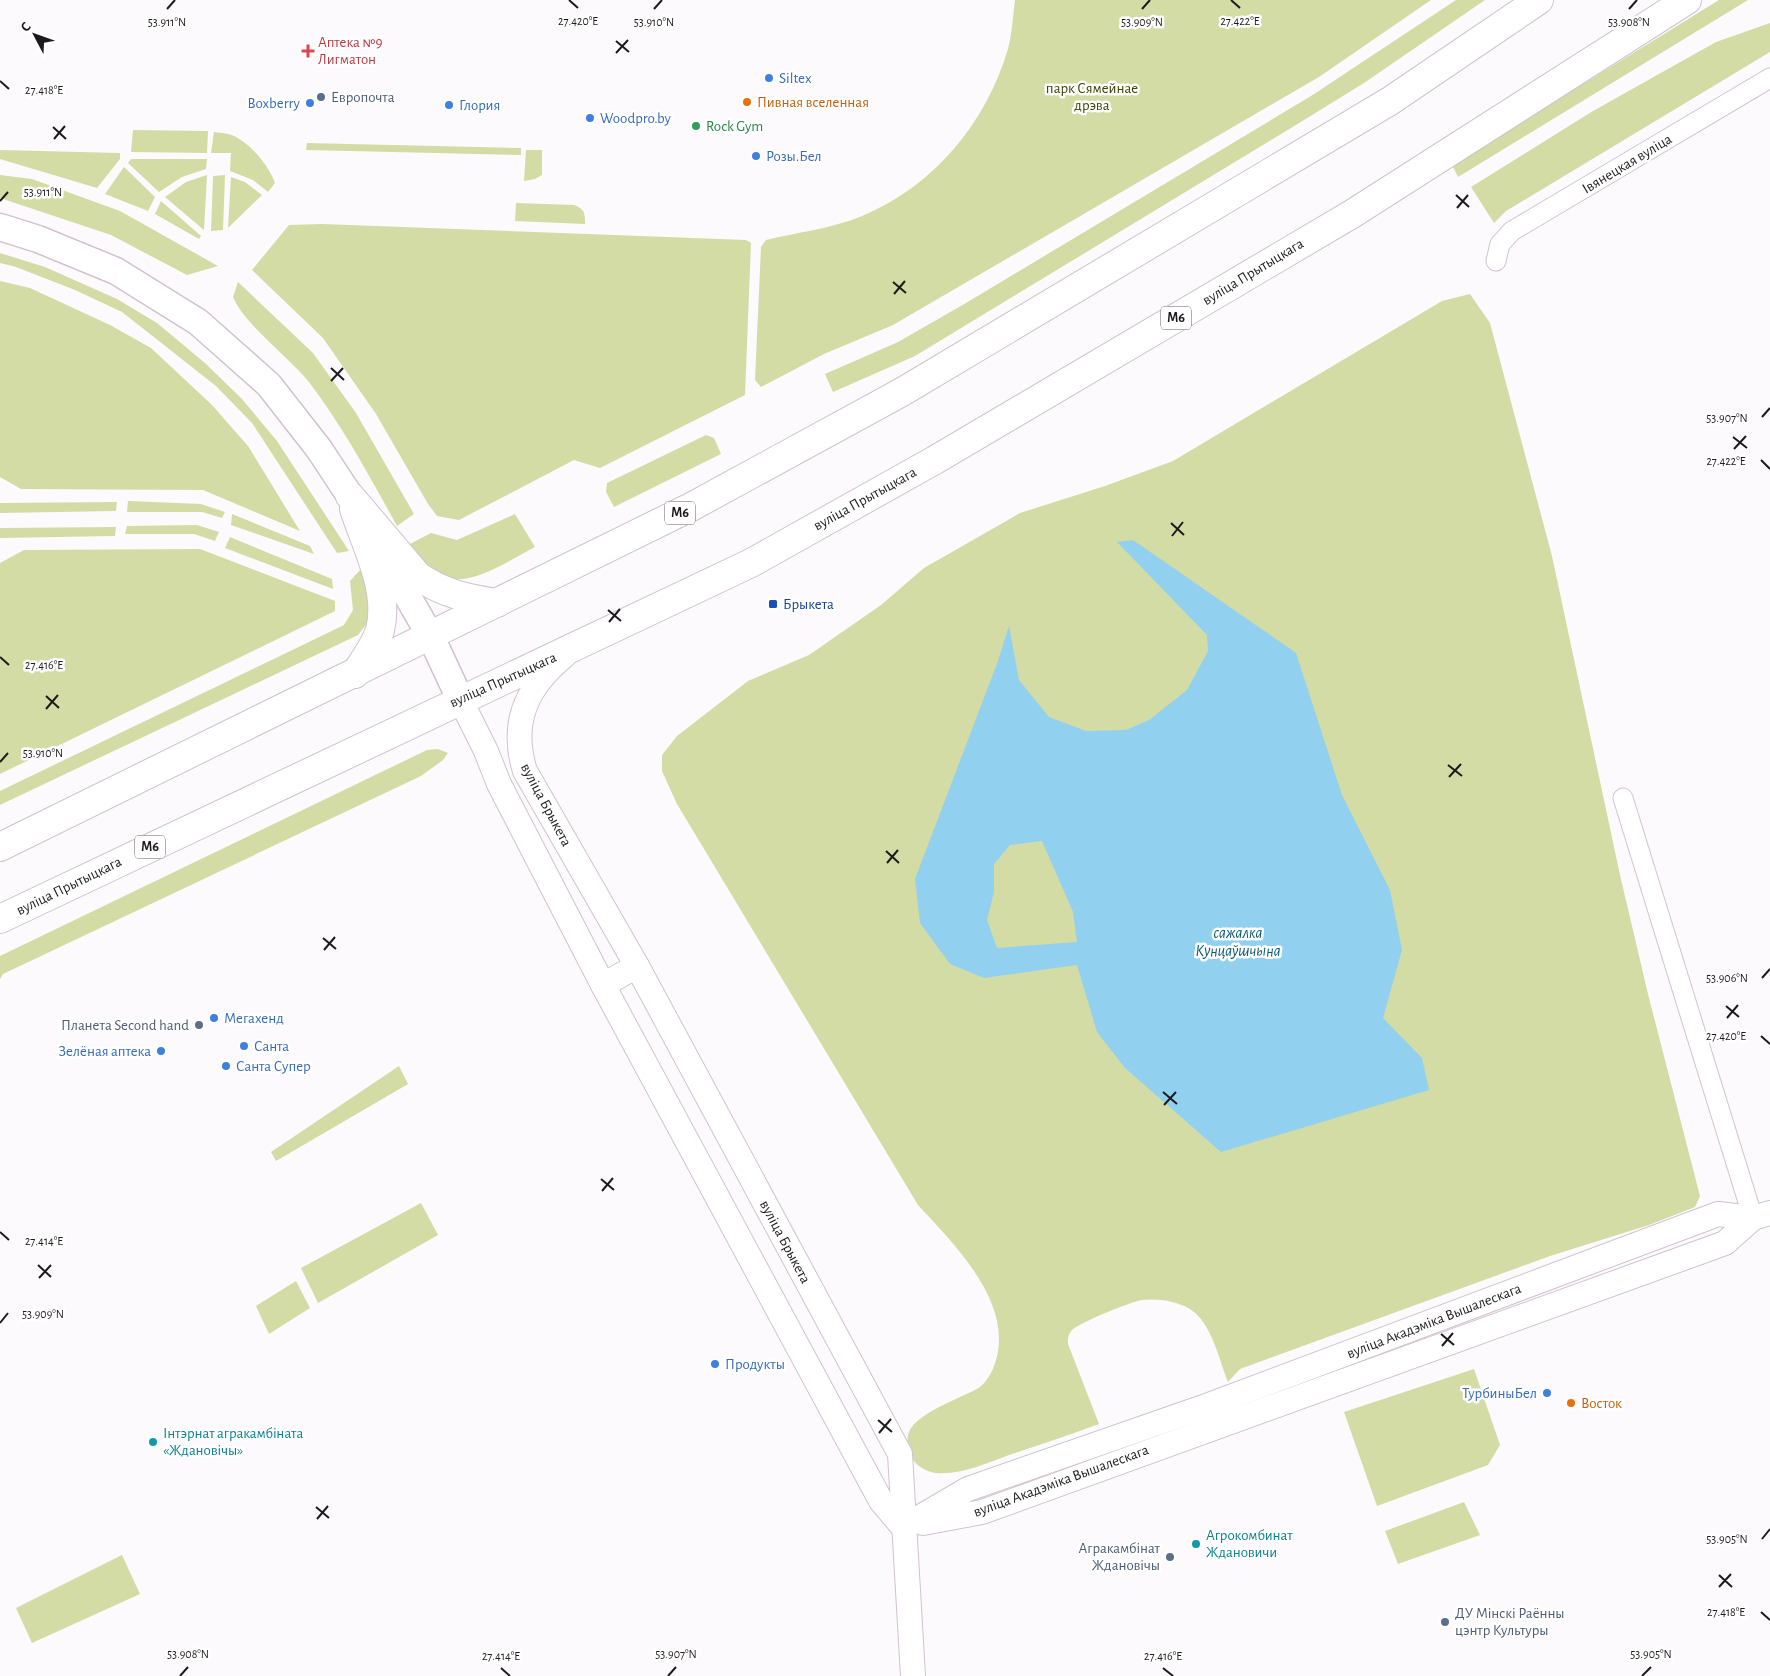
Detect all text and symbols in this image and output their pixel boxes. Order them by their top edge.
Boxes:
north arrow [10,10,60,60]
text: 27.420°E [558,15,598,27]
text: 27.422°E [1220,15,1260,27]
text: 53.911°N [148,16,186,28]
text: 53.910°N [634,16,674,28]
text: 53.909°N [1121,16,1163,28]
text: 53.908°N [1608,16,1650,28]
text: С [18,19,34,35]
place label: Аптека №9 Лигматон [318,35,383,67]
marker: Аптека №9 Лигматон [302,45,314,57]
place label: Siltex [779,71,812,86]
marker: Siltex [763,72,775,84]
park label: парк Сямейнае дрэва [1046,81,1138,113]
text: 27.418°E [25,84,63,96]
place label: Европочта [331,90,395,105]
marker: Европочта [315,91,327,103]
place label: Пивная вселенная [757,95,869,110]
place label: Boxberry [248,96,301,111]
marker: Пивная вселенная [741,96,753,108]
marker: Boxberry [304,97,316,109]
place label: Глория [459,98,500,113]
marker: Глория [443,99,455,111]
place label: Woodpro.by [600,111,672,126]
marker: Woodpro.by [584,112,596,124]
place label: Rock Gym [706,119,763,134]
marker: Rock Gym [690,120,702,132]
street label: Івянецкая вуліца [1579,131,1675,197]
place label: Розы.Бел [766,149,822,164]
marker: Розы.Бел [750,150,762,162]
text: 53.911°N [24,186,62,198]
street label: вуліца Прытыцкага [1200,236,1306,308]
road number: М6 [1161,306,1191,330]
text: 53.907°N [1706,412,1748,424]
text: 27.422°E [1706,455,1746,467]
street label: вуліца Прытыцкага [811,464,919,533]
road number: М6 [665,502,695,524]
place label: Брыкета [783,597,834,612]
marker: Брыкета [767,598,779,610]
street label: вуліца Прытыцкага [447,650,559,710]
text: 27.416°E [25,659,63,671]
text: 53.910°N [23,747,63,759]
street label: вуліца Брыкета [518,761,574,849]
road number: М6 [135,836,165,859]
street label: вуліца Прытыцкага [14,854,124,918]
water label: сажалка Кунцаўшчына [1196,925,1281,959]
text: 53.906°N [1706,972,1748,984]
place label: Мегахенд [224,1011,284,1026]
marker: Мегахенд [208,1012,220,1024]
place label: Планета Second hand [61,1018,189,1033]
marker: Планета Second hand [193,1019,205,1031]
text: 27.420°E [1706,1030,1746,1042]
place label: Санта [254,1039,289,1054]
marker: Санта [238,1040,250,1052]
place label: Зелёная аптека [58,1044,151,1059]
marker: Зелёная аптека [155,1045,167,1057]
place label: Санта Супер [236,1059,311,1074]
marker: Санта Супер [220,1060,232,1072]
street label: вуліца Брыкета [757,1198,813,1286]
text: 27.414°E [25,1235,63,1247]
street label: вуліца Акадэміка Вышалескага [1345,1281,1523,1361]
text: 53.909°N [22,1308,64,1320]
place label: Продукты [725,1357,785,1372]
marker: Продукты [709,1358,721,1370]
place label: ТурбиныБел [1462,1386,1537,1401]
marker: ТурбиныБел [1541,1387,1553,1399]
place label: Восток [1581,1396,1622,1411]
marker: Восток [1565,1397,1577,1409]
place label: Інтэрнат агракамбіната «Ждановічы» [163,1426,303,1458]
marker: Інтэрнат агракамбіната «Ждановічы» [147,1436,159,1448]
street label: вуліца Акадэміка Вышалескага [971,1442,1151,1520]
place label: Агрокомбинат Ждановичи [1206,1528,1293,1560]
text: 53.905°N [1706,1533,1748,1545]
marker: Агрокомбинат Ждановичи [1190,1538,1202,1550]
place label: Агракамбінат Ждановічы [1079,1541,1161,1573]
marker: Агракамбінат Ждановічы [1164,1551,1176,1563]
place label: ДУ Мінскі Раённы цэнтр Культуры [1455,1606,1565,1638]
text: 27.418°E [1707,1606,1745,1618]
marker: ДУ Мінскі Раённы цэнтр Культуры [1439,1616,1451,1628]
text: 53.908°N [167,1648,209,1660]
text: 53.907°N [655,1648,697,1660]
text: 53.905°N [1630,1648,1672,1660]
text: 27.414°E [482,1650,520,1662]
text: 27.416°E [1144,1650,1182,1662]

